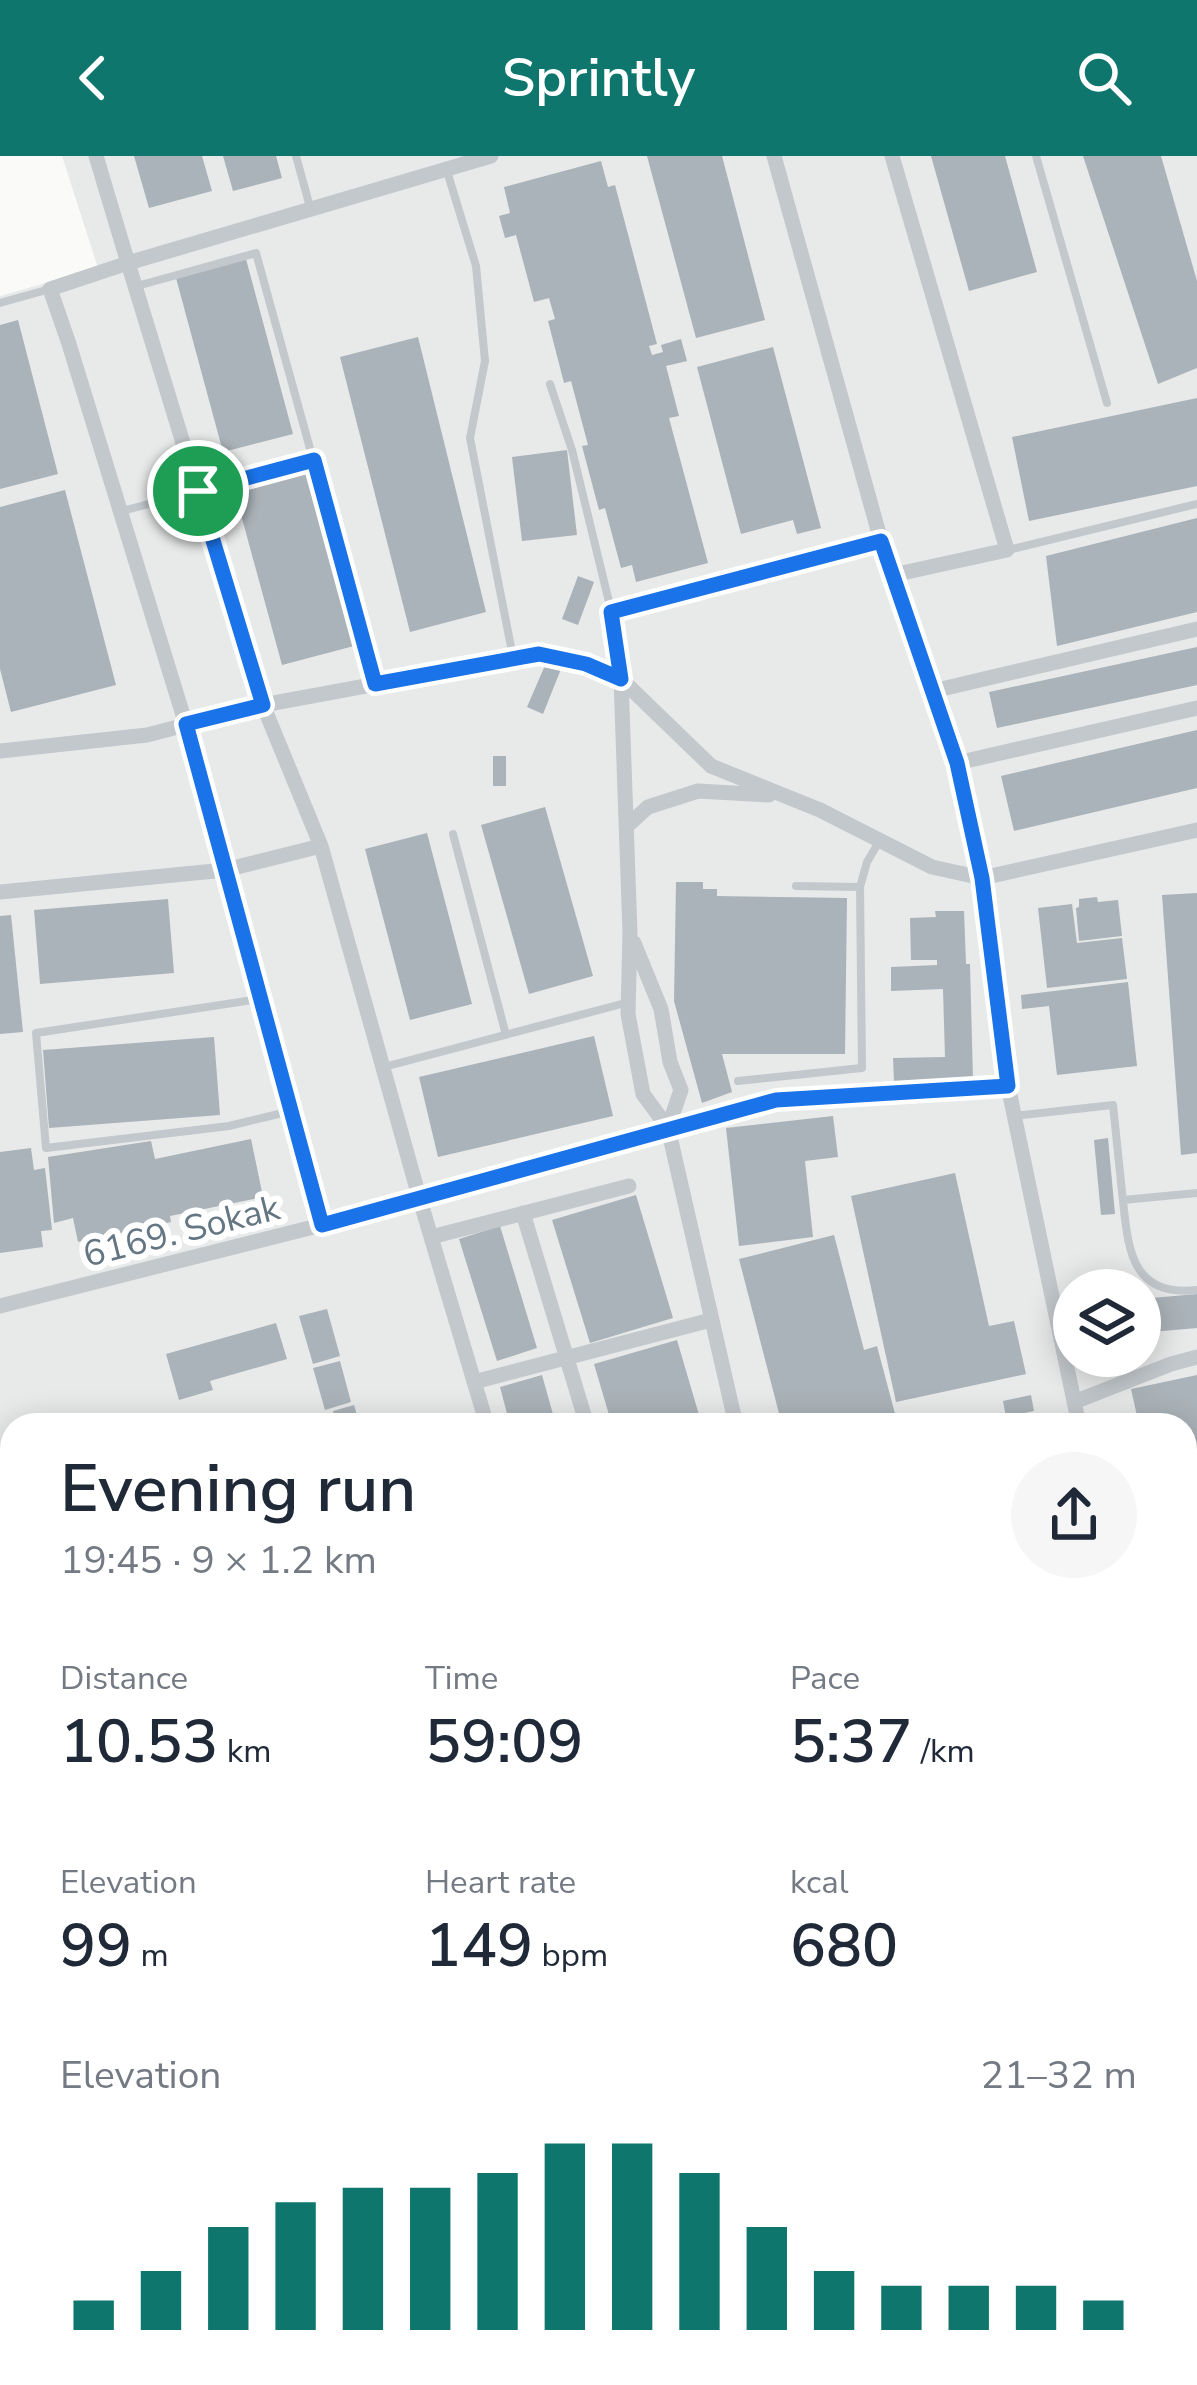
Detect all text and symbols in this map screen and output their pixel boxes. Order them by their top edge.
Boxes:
text: Sprintly [502,41,695,115]
icon: back [60,45,126,111]
icon: search [1071,45,1137,111]
pin [147,440,249,542]
icon: arrive [165,458,231,524]
street label: 6169. Sokak [78,1183,286,1280]
map controls [1053,1269,1161,1377]
button: layers [1053,1269,1161,1377]
text: Evening run [60,1444,416,1534]
button: share [1011,1452,1137,1578]
text: 19:45 · 9 × 1.2 km [60,1534,377,1587]
text: Distance [60,1656,188,1701]
text: Time [425,1656,498,1701]
text: Pace [790,1656,860,1701]
text: 10.53 [60,1701,218,1783]
text: 59:09 [425,1701,583,1783]
text: 5:37 [790,1701,912,1783]
text: km [218,1729,271,1774]
text: /km [912,1729,975,1774]
text: Elevation [60,1860,197,1905]
text: Heart rate [425,1860,576,1905]
text: kcal [790,1860,849,1905]
text: 99 [60,1905,132,1987]
text: 149 [425,1905,533,1987]
text: 680 [790,1905,898,1987]
text: m [132,1933,169,1978]
text: bpm [533,1933,608,1978]
text: Elevation [60,2049,221,2102]
text: 21–32 m [980,2049,1137,2102]

